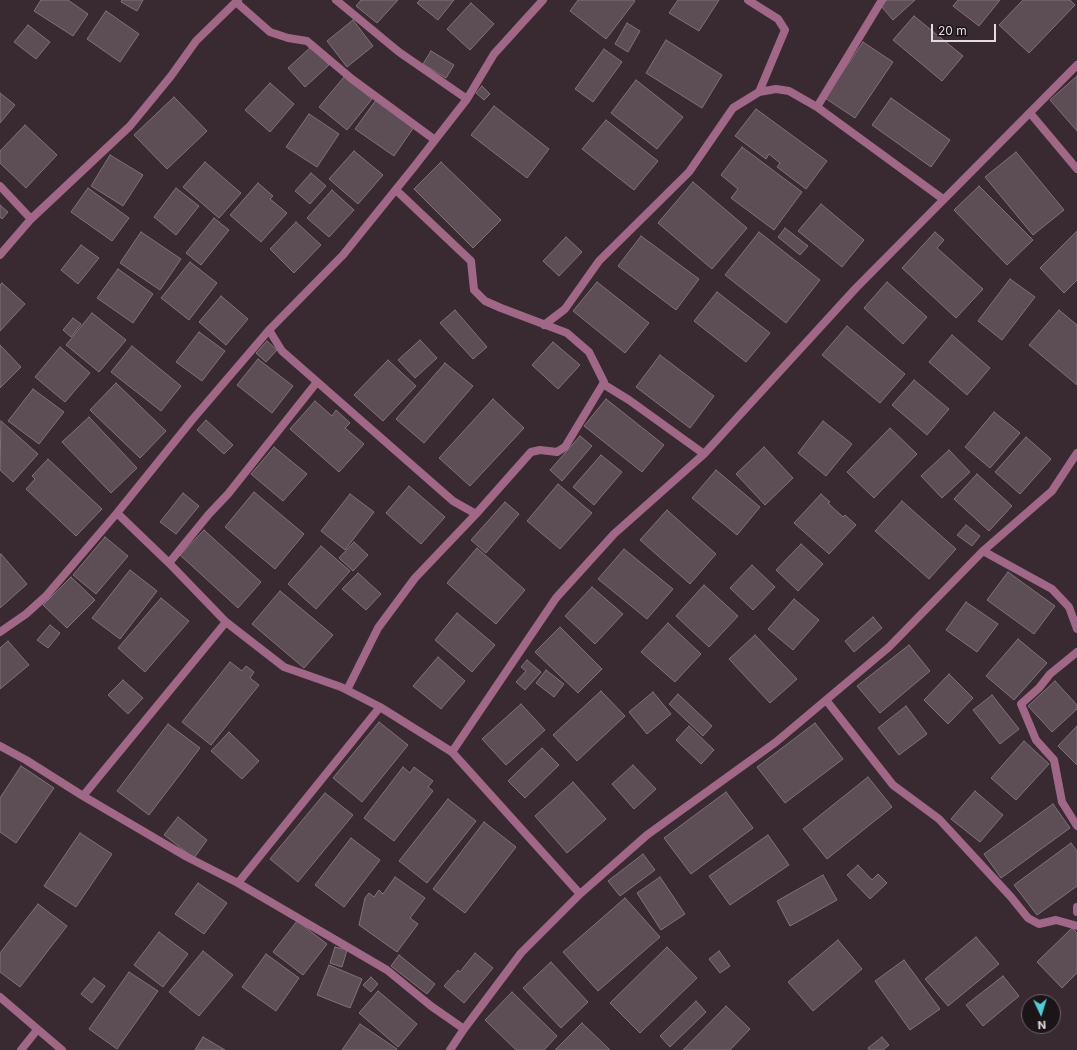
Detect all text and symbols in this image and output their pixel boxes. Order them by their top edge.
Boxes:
scale bar [933,16,998,42]
text: 20 m [938,23,967,38]
north arrow [1021,994,1061,1034]
text: N [1037,1018,1046,1032]

